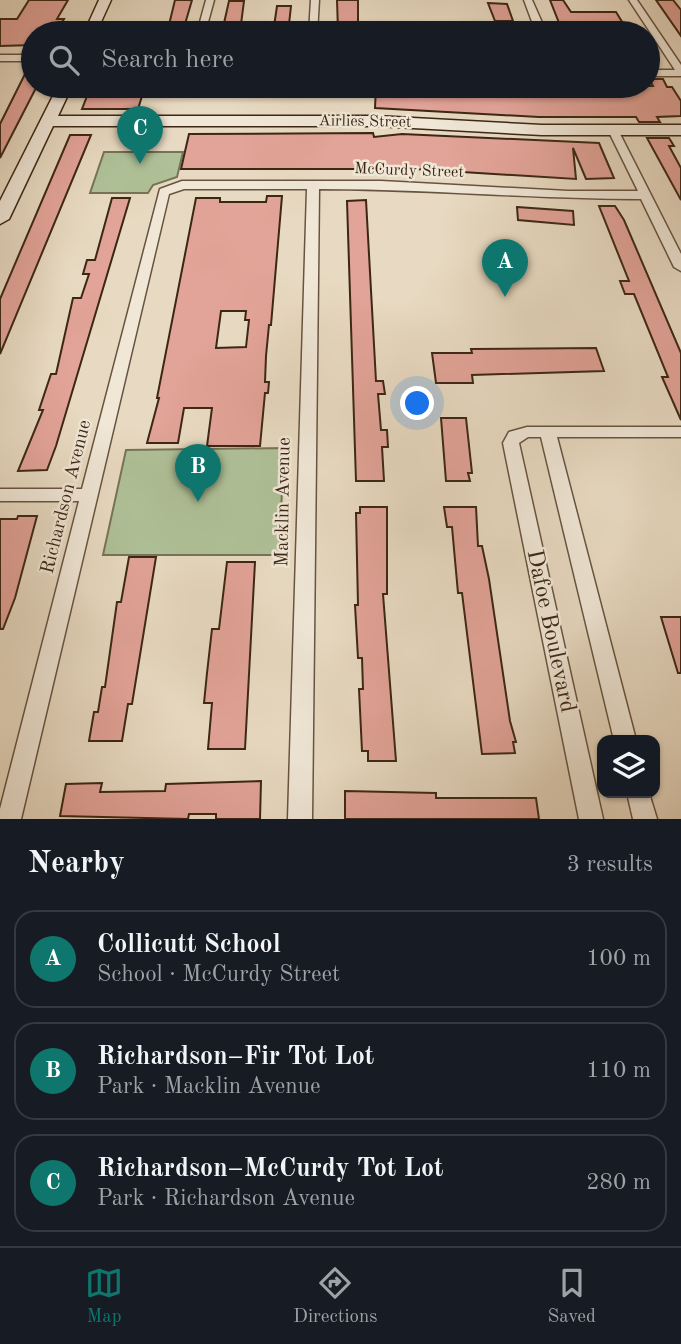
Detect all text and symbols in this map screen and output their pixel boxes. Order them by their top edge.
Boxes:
search box [21,21,660,98]
icon: search [45,41,83,79]
text: Search here [101,47,234,73]
pin: C [117,106,163,164]
street label: Airlies Street [318,113,412,131]
street label: McCurdy Street [354,161,465,181]
pin: A [482,239,528,297]
your location [400,386,434,420]
street label: Richardson Avenue [39,418,95,576]
street label: Macklin Avenue [273,437,295,567]
pin: B [175,444,221,502]
street label: Dafoe Boulevard [523,547,579,715]
map controls [597,735,660,798]
button: layers [597,735,660,798]
text: Nearby [28,849,125,879]
text: 3 results [567,853,653,876]
text: Collicutt School [97,932,281,958]
text: A [44,947,62,970]
text: 100 m [586,947,651,970]
text: School · McCurdy Street [97,963,340,986]
text: Richardson–Fir Tot Lot [97,1044,374,1070]
text: B [45,1059,61,1082]
text: 110 m [586,1059,651,1082]
text: Park · Macklin Avenue [97,1075,321,1098]
text: Richardson–McCurdy Tot Lot [97,1156,443,1182]
text: C [45,1171,61,1194]
text: 280 m [586,1171,651,1194]
text: Park · Richardson Avenue [97,1187,355,1210]
tab: Map [85,1264,123,1329]
tab: Directions [293,1264,378,1329]
tab: Saved [548,1264,596,1329]

